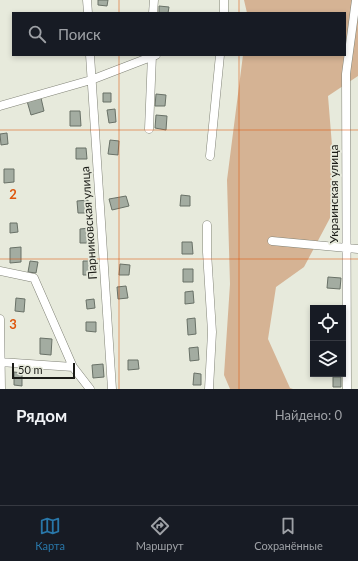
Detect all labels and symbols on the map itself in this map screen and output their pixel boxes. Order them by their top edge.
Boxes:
street label: Украинская улица [326,145,341,243]
street label: Парниковская улица [77,166,100,280]
text: 2 [9,186,17,202]
text: 3 [9,316,17,332]
scale bar [12,361,75,380]

